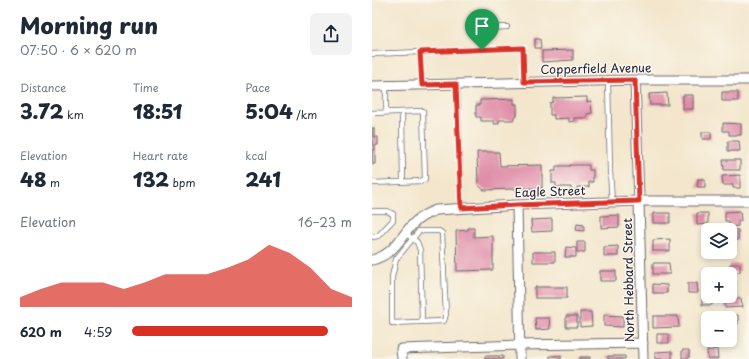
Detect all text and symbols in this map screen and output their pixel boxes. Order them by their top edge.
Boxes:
text: Morning run [20,8,158,41]
pin [465,9,499,50]
button: share [310,13,352,55]
icon: arrive [471,15,493,37]
text: 07:50 · 6 × 620 m [20,40,137,59]
street label: Copperfield Avenue [540,58,652,78]
text: Distance [20,79,66,96]
text: Time [133,79,159,96]
text: Pace [245,79,270,96]
text: 3.72 [20,96,64,126]
text: 18:51 [133,96,182,126]
text: 5:04 [245,96,293,126]
text: km [64,106,84,123]
text: /km [293,106,317,123]
text: Elevation [20,147,67,164]
text: Heart rate [133,147,188,164]
text: kcal [245,147,267,164]
text: 48 [20,164,46,194]
text: 132 [133,164,169,194]
text: 241 [245,164,281,194]
text: m [46,174,60,191]
text: bpm [169,174,196,191]
street label: Eagle Street [514,181,586,201]
text: Elevation [20,212,76,231]
text: 16–23 m [298,212,352,231]
street label: North Hebbard Street [618,218,638,342]
map controls [701,223,737,347]
button: layers [701,223,737,259]
button: + [701,267,737,303]
button: − [701,311,737,347]
text: 620 m [20,322,62,341]
text: 4:59 [84,322,113,341]

